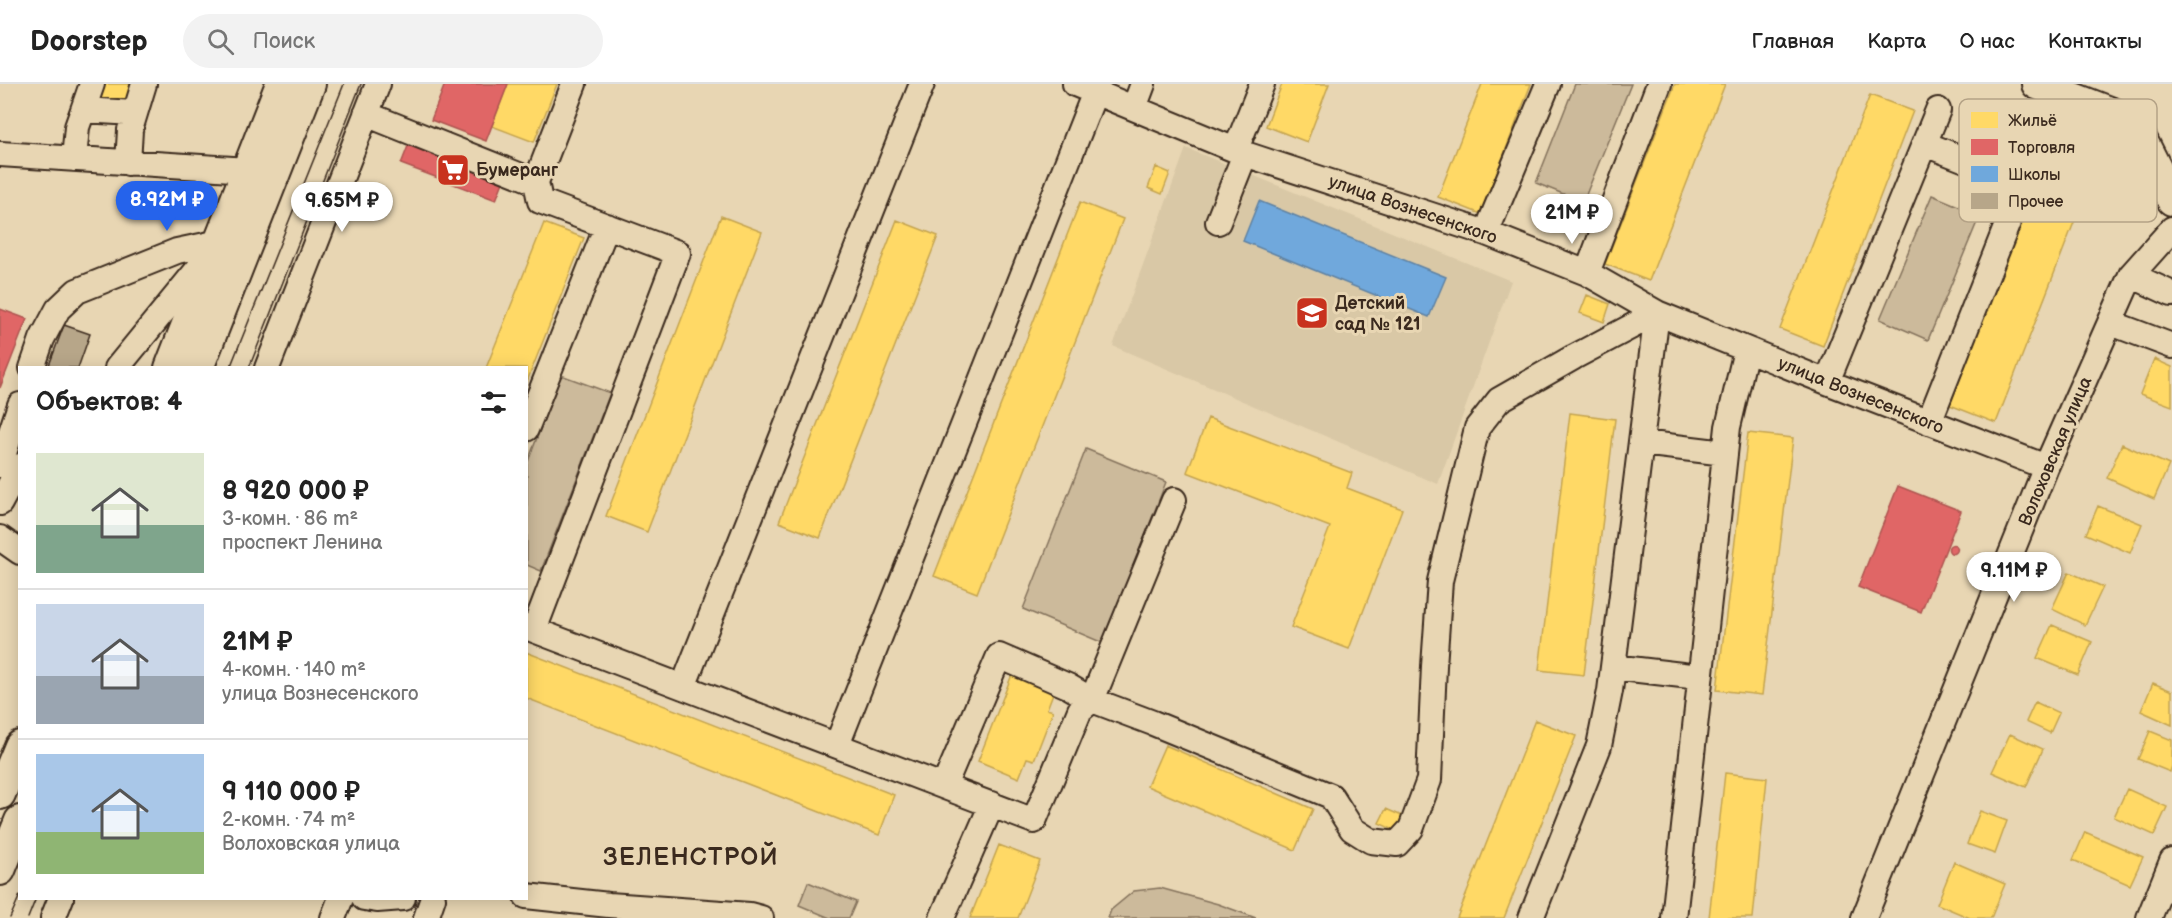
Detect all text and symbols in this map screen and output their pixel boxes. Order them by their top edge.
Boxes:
search box [183,14,603,68]
text: Doorstep [30,25,147,58]
icon: search [204,25,237,58]
text: Поиск [252,28,315,55]
text: Главная [1751,29,1834,54]
text: Карта [1867,29,1926,54]
text: О нас [1959,29,2015,54]
text: Контакты [2048,29,2142,54]
legend [1959,99,2157,222]
text: Жильё [2008,112,2057,131]
text: Торговля [2008,139,2075,158]
supermarket icon: Бумеранг [435,152,471,188]
place label: Бумеранг [476,160,558,181]
text: Школы [2008,166,2061,185]
street label: улица Вознесенского [1326,171,1500,248]
pin: 8.92M ₽ [112,181,222,232]
pin: 9.65M ₽ [287,182,397,233]
text: 8.92M ₽ [130,188,204,212]
text: 9.65M ₽ [305,189,379,213]
text: Прочее [2008,193,2064,212]
pin: 21M ₽ [1530,194,1614,245]
text: 21M ₽ [1545,201,1599,225]
place label: Детский сад № 121 [1335,293,1421,335]
school or university icon: Детский сад № 121 [1294,295,1330,331]
street label: улица Вознесенского [1775,353,1947,438]
street label: Волоховская улица [2014,373,2097,529]
icon: filters [477,386,510,419]
text: Объектов: 4 [36,387,182,418]
text: 8 920 000 ₽ [222,476,369,507]
icon: home [84,477,156,549]
text: 3-комн. · 86 m² [222,507,358,531]
text: проспект Ленина [222,531,383,555]
pin: 9.11M ₽ [1959,552,2069,603]
text: 9.11M ₽ [1980,559,2048,583]
text: 21M ₽ [222,627,293,658]
icon: home [84,628,156,700]
text: 4-комн. · 140 m² [222,658,366,682]
text: улица Вознесенского [222,682,418,706]
text: 9 110 000 ₽ [222,777,360,808]
icon: home [84,778,156,850]
text: 2-комн. · 74 m² [222,808,355,832]
text: Волоховская улица [222,832,400,856]
district label: ЗЕЛЕНСТРОЙ [603,841,779,872]

